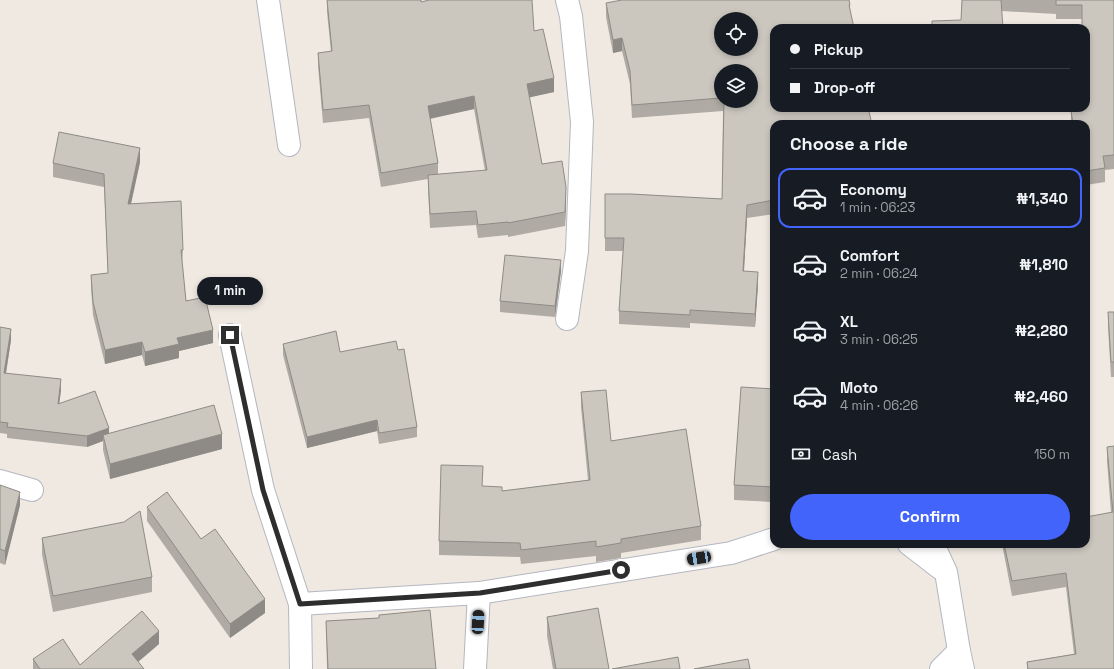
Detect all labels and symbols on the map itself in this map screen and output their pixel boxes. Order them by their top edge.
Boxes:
callout: 1 min [197,277,263,305]
route end [221,326,239,344]
car [686,550,712,566]
route start [612,561,630,579]
car [471,610,485,634]

